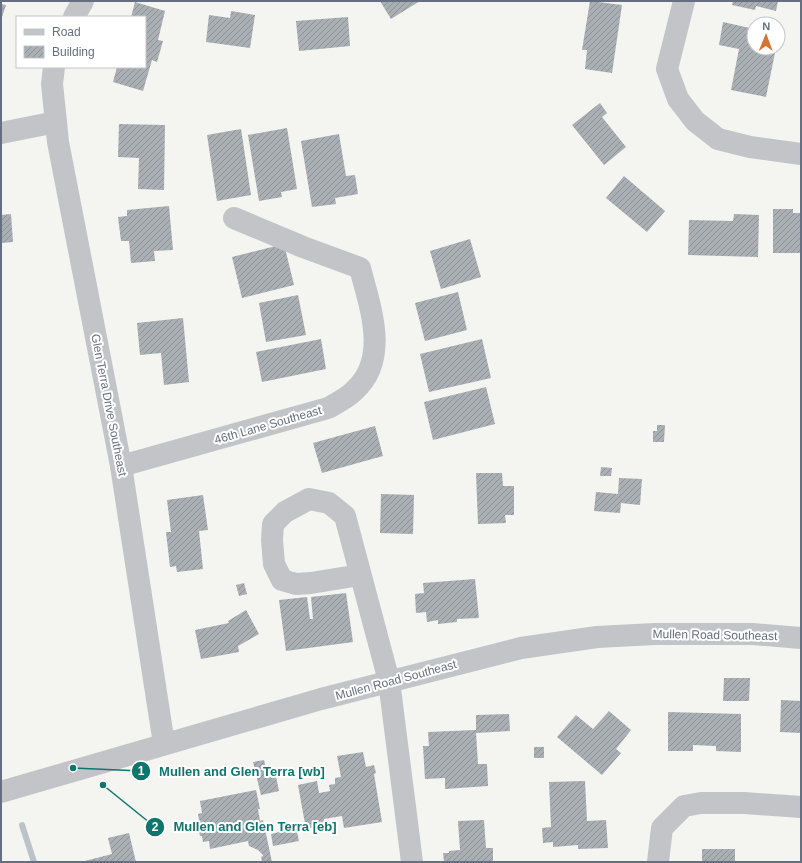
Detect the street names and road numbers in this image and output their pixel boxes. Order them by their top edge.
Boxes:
street label: Glen Terra Drive Southeast [88,333,130,478]
street label: 46th Lane Southeast [213,403,324,447]
street label: Mullen Road Southeast [653,627,778,643]
street label: Mullen Road Southeast [334,657,459,703]

